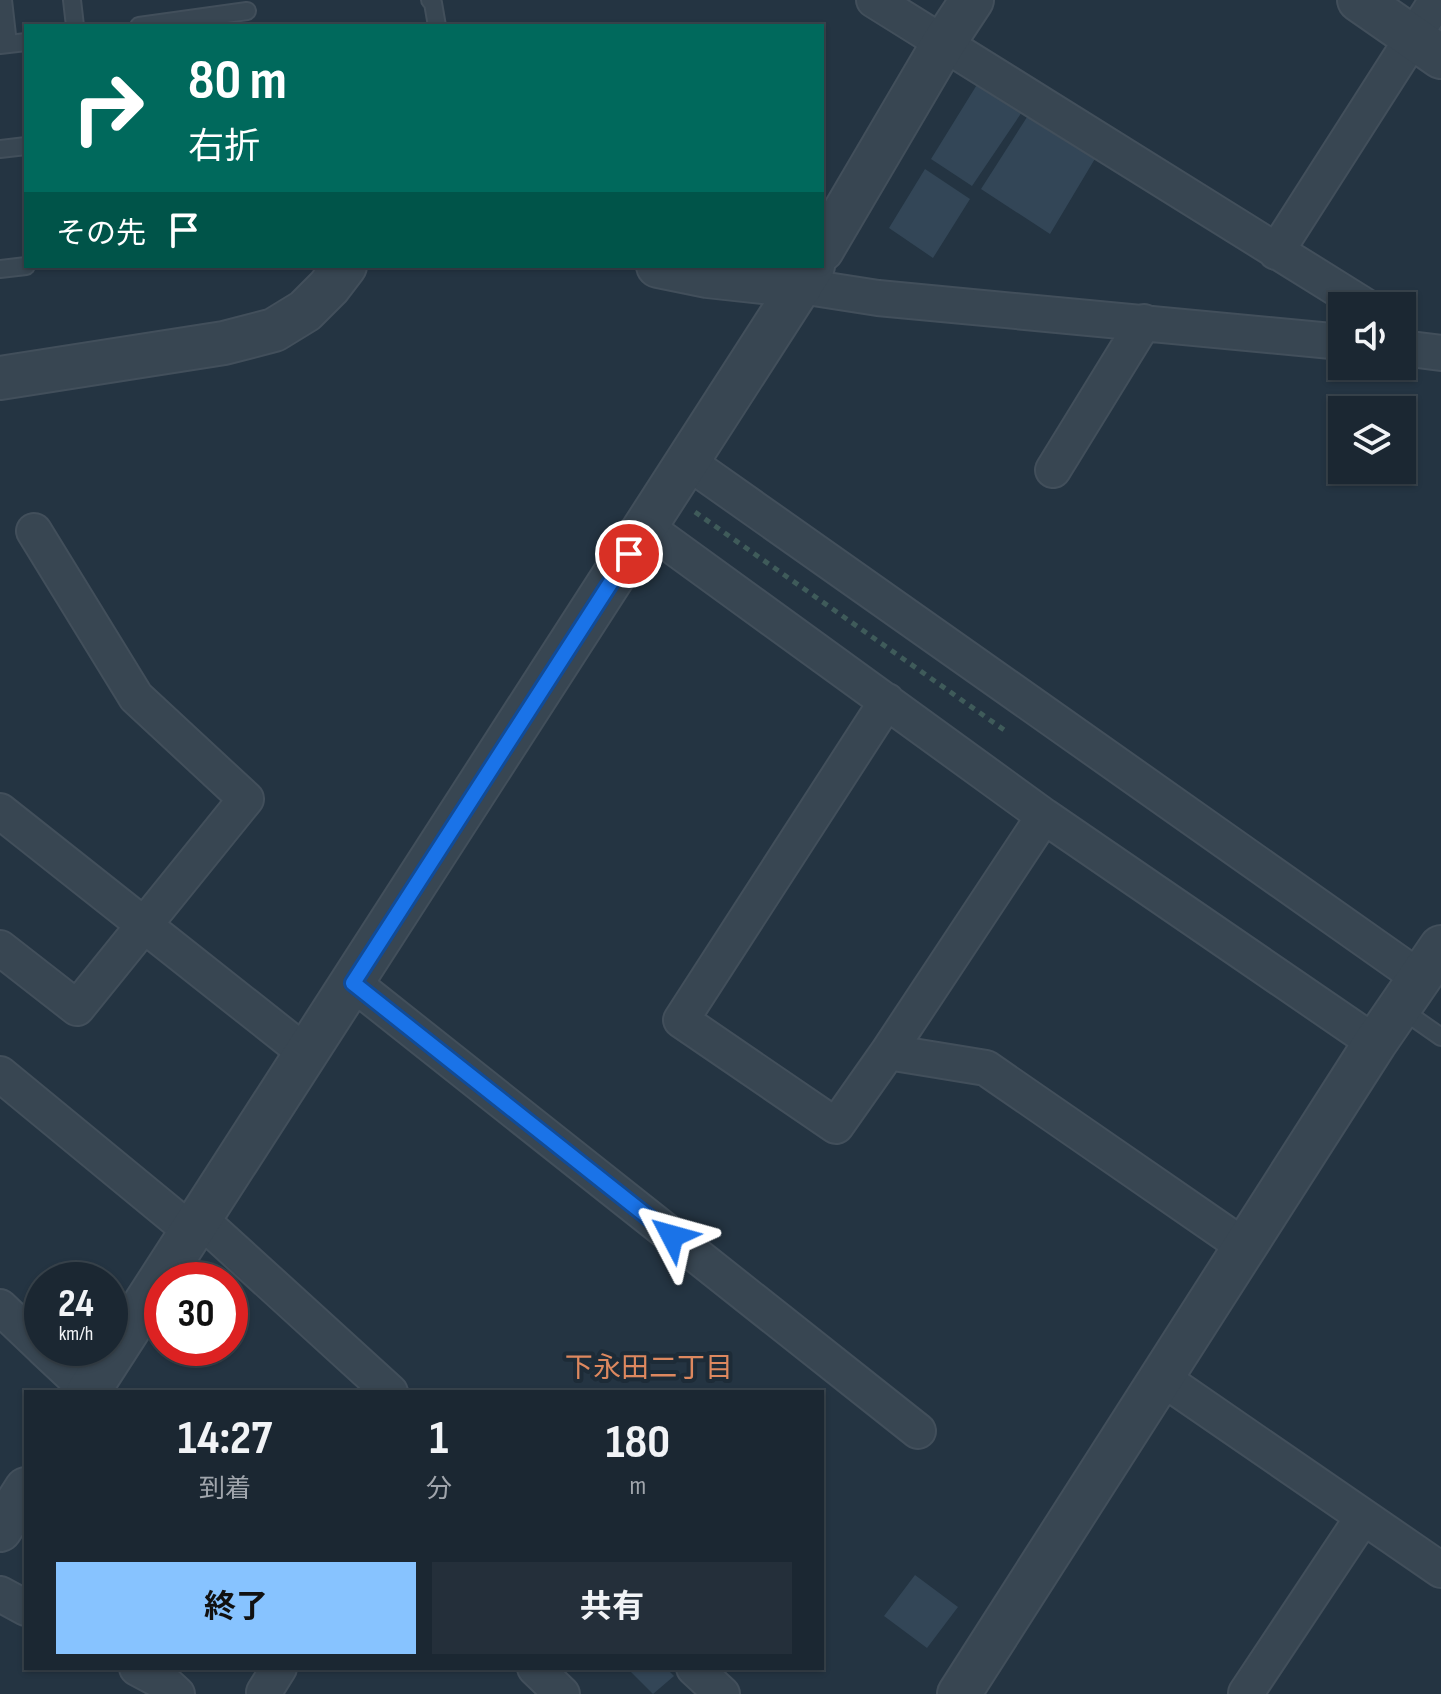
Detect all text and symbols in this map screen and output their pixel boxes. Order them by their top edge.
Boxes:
text: 80 m [188,48,287,115]
icon: right [56,56,160,160]
text: 右折 [188,126,260,169]
icon: arrive [162,208,206,252]
text: その先 [56,216,146,252]
map controls [1328,292,1416,484]
button: sound [1328,292,1416,380]
button: layers [1328,396,1416,484]
pin [595,520,663,588]
icon: arrive [607,532,651,576]
position arrow [630,1194,714,1278]
speed limit sign: 30 [144,1262,248,1366]
text: 24 [58,1280,94,1328]
text: km/h [59,1322,93,1346]
district label: 下永田二丁目 [565,1352,733,1385]
text: 14:27 [178,1410,272,1467]
text: 1 [430,1410,448,1467]
text: 180 [606,1414,670,1471]
text: m [630,1471,646,1502]
text: 到着 [199,1474,251,1505]
text: 分 [426,1474,452,1505]
button: 終了 [56,1562,416,1654]
button: 共有 [432,1562,792,1654]

